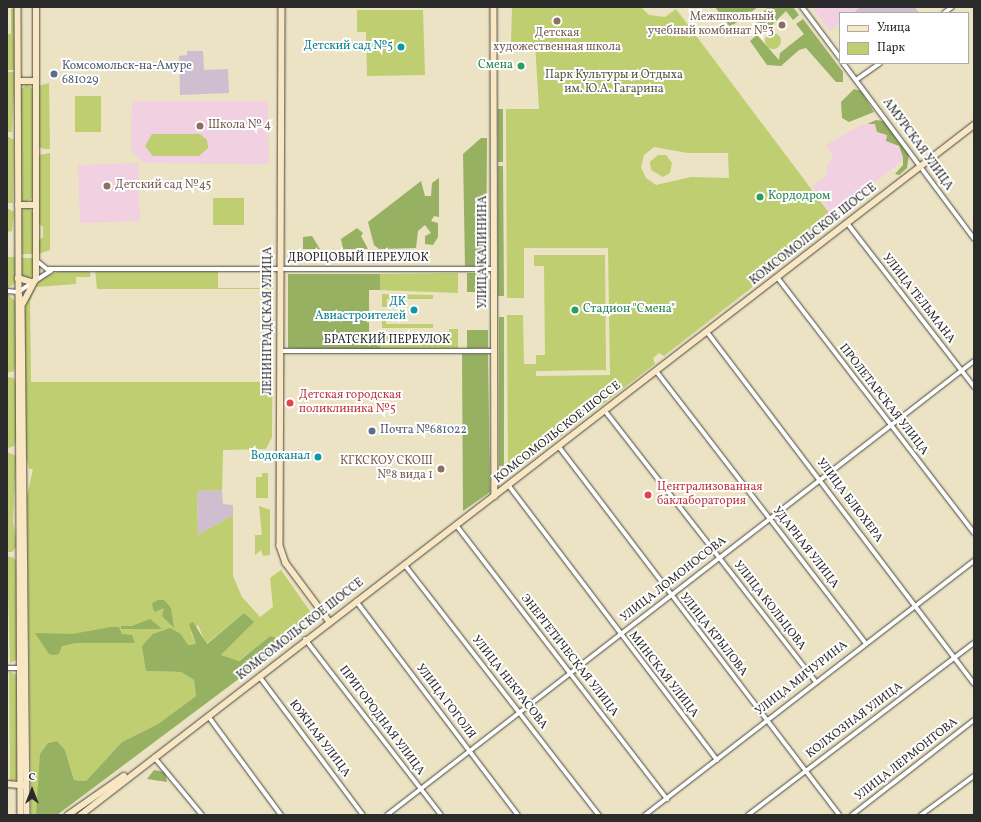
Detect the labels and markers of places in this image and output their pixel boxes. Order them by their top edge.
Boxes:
place label: Межшкольный учебный комбинат №3 [648,11,774,39]
marker: Детская художественная школа [552,16,562,26]
marker: Межшкольный учебный комбинат №3 [777,20,787,30]
place label: Детская художественная школа [493,27,621,55]
place label: Детский сад №5 [304,40,393,54]
marker: Детский сад №5 [396,42,406,52]
place label: Смена [478,59,513,73]
place label: Комсомольск-на-Амуре 681029 [62,60,192,88]
marker: Смена [516,61,526,71]
marker: Комсомольск-на-Амуре 681029 [49,69,59,79]
place label: Школа № 4 [208,119,271,133]
marker: Школа № 4 [195,121,205,131]
place label: Детский сад №45 [115,179,211,193]
marker: Детский сад №45 [102,181,112,191]
place label: Кордодром [768,190,830,204]
marker: Кордодром [755,192,765,202]
place label: ДК Авиастроителей [315,296,406,324]
place label: Стадион "Смена" [583,303,675,317]
marker: ДК Авиастроителей [409,305,419,315]
marker: Стадион "Смена" [570,305,580,315]
place label: Детская городская поликлиника №5 [299,389,401,417]
marker: Детская городская поликлиника №5 [284,397,296,409]
place label: Почта №681022 [380,424,467,438]
marker: Почта №681022 [367,426,377,436]
place label: Водоканал [251,450,310,464]
marker: Водоканал [313,452,323,462]
place label: КГКСКОУ СКОШ №8 вида 1 [340,455,433,483]
marker: КГКСКОУ СКОШ №8 вида 1 [436,464,446,474]
place label: Централизованная баклаборатория [657,481,763,509]
marker: Централизованная баклаборатория [642,489,654,501]

